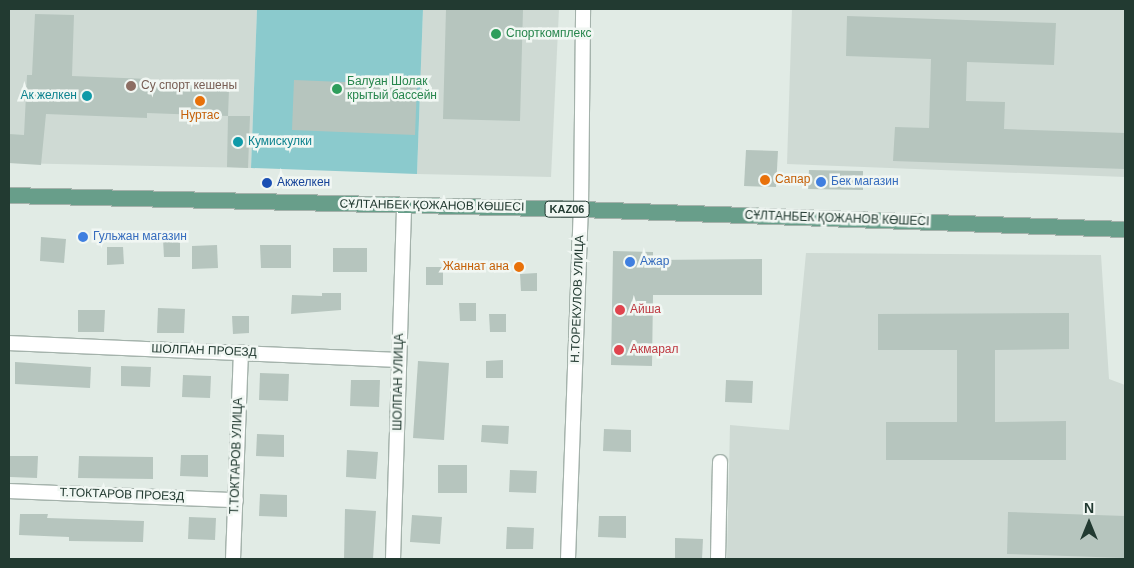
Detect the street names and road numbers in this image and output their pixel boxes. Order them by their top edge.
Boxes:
street label: СҰЛТАНБЕК ҚОЖАНОВ КӨШЕСІ [339,197,525,215]
road number: KАZ06 [544,200,590,218]
street label: СҰЛТАНБЕК ҚОЖАНОВ КӨШЕСІ [744,209,930,229]
street label: Н.ТОРЕКУЛОВ УЛИЦА [569,235,587,363]
street label: ШОЛПАН УЛИЦА [391,333,407,431]
street label: ШОЛПАН ПРОЕЗД [151,342,257,360]
street label: Т.ТОКТАРОВ УЛИЦА [228,398,246,514]
street label: Т.ТОКТАРОВ ПРОЕЗД [59,486,185,504]

